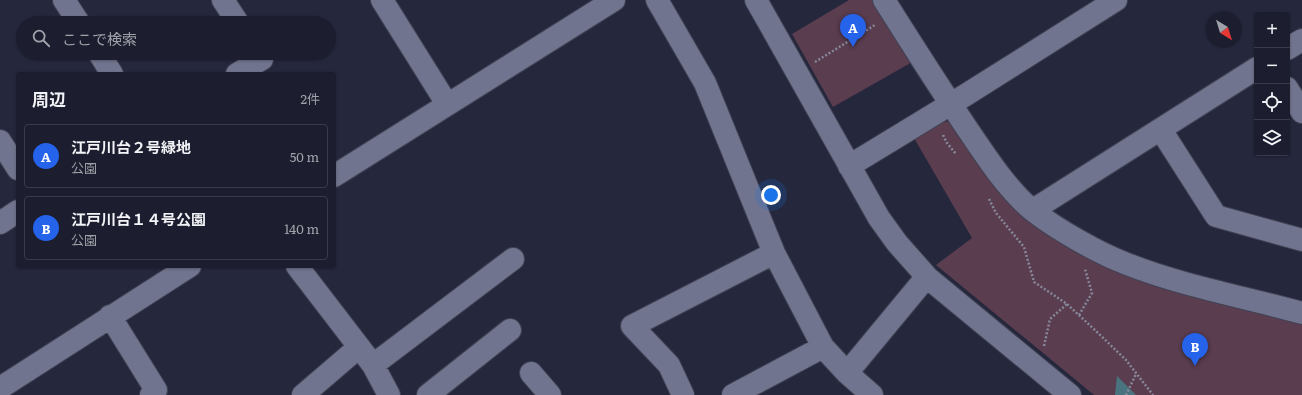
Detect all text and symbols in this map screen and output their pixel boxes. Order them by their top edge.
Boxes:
north arrow [1206,12,1242,48]
map controls [1254,12,1290,156]
button: + [1254,12,1290,48]
pin: A [840,14,866,47]
search box [16,16,336,60]
icon: search [30,27,52,49]
text: ここで検索 [62,27,137,50]
button: − [1254,48,1290,84]
button: locate [1254,84,1290,120]
text: 周辺 [32,86,66,111]
text: 2件 [300,89,320,108]
button: layers [1254,120,1290,156]
text: 江戸川台２号緑地 [71,135,191,158]
text: A [41,147,51,166]
text: 50 m [290,147,319,166]
text: 公園 [71,158,97,177]
your location [761,185,781,205]
text: 江戸川台１４号公園 [71,207,206,230]
text: B [42,219,50,238]
text: 140 m [284,219,319,238]
text: 公園 [71,230,97,249]
pin: B [1182,333,1208,366]

